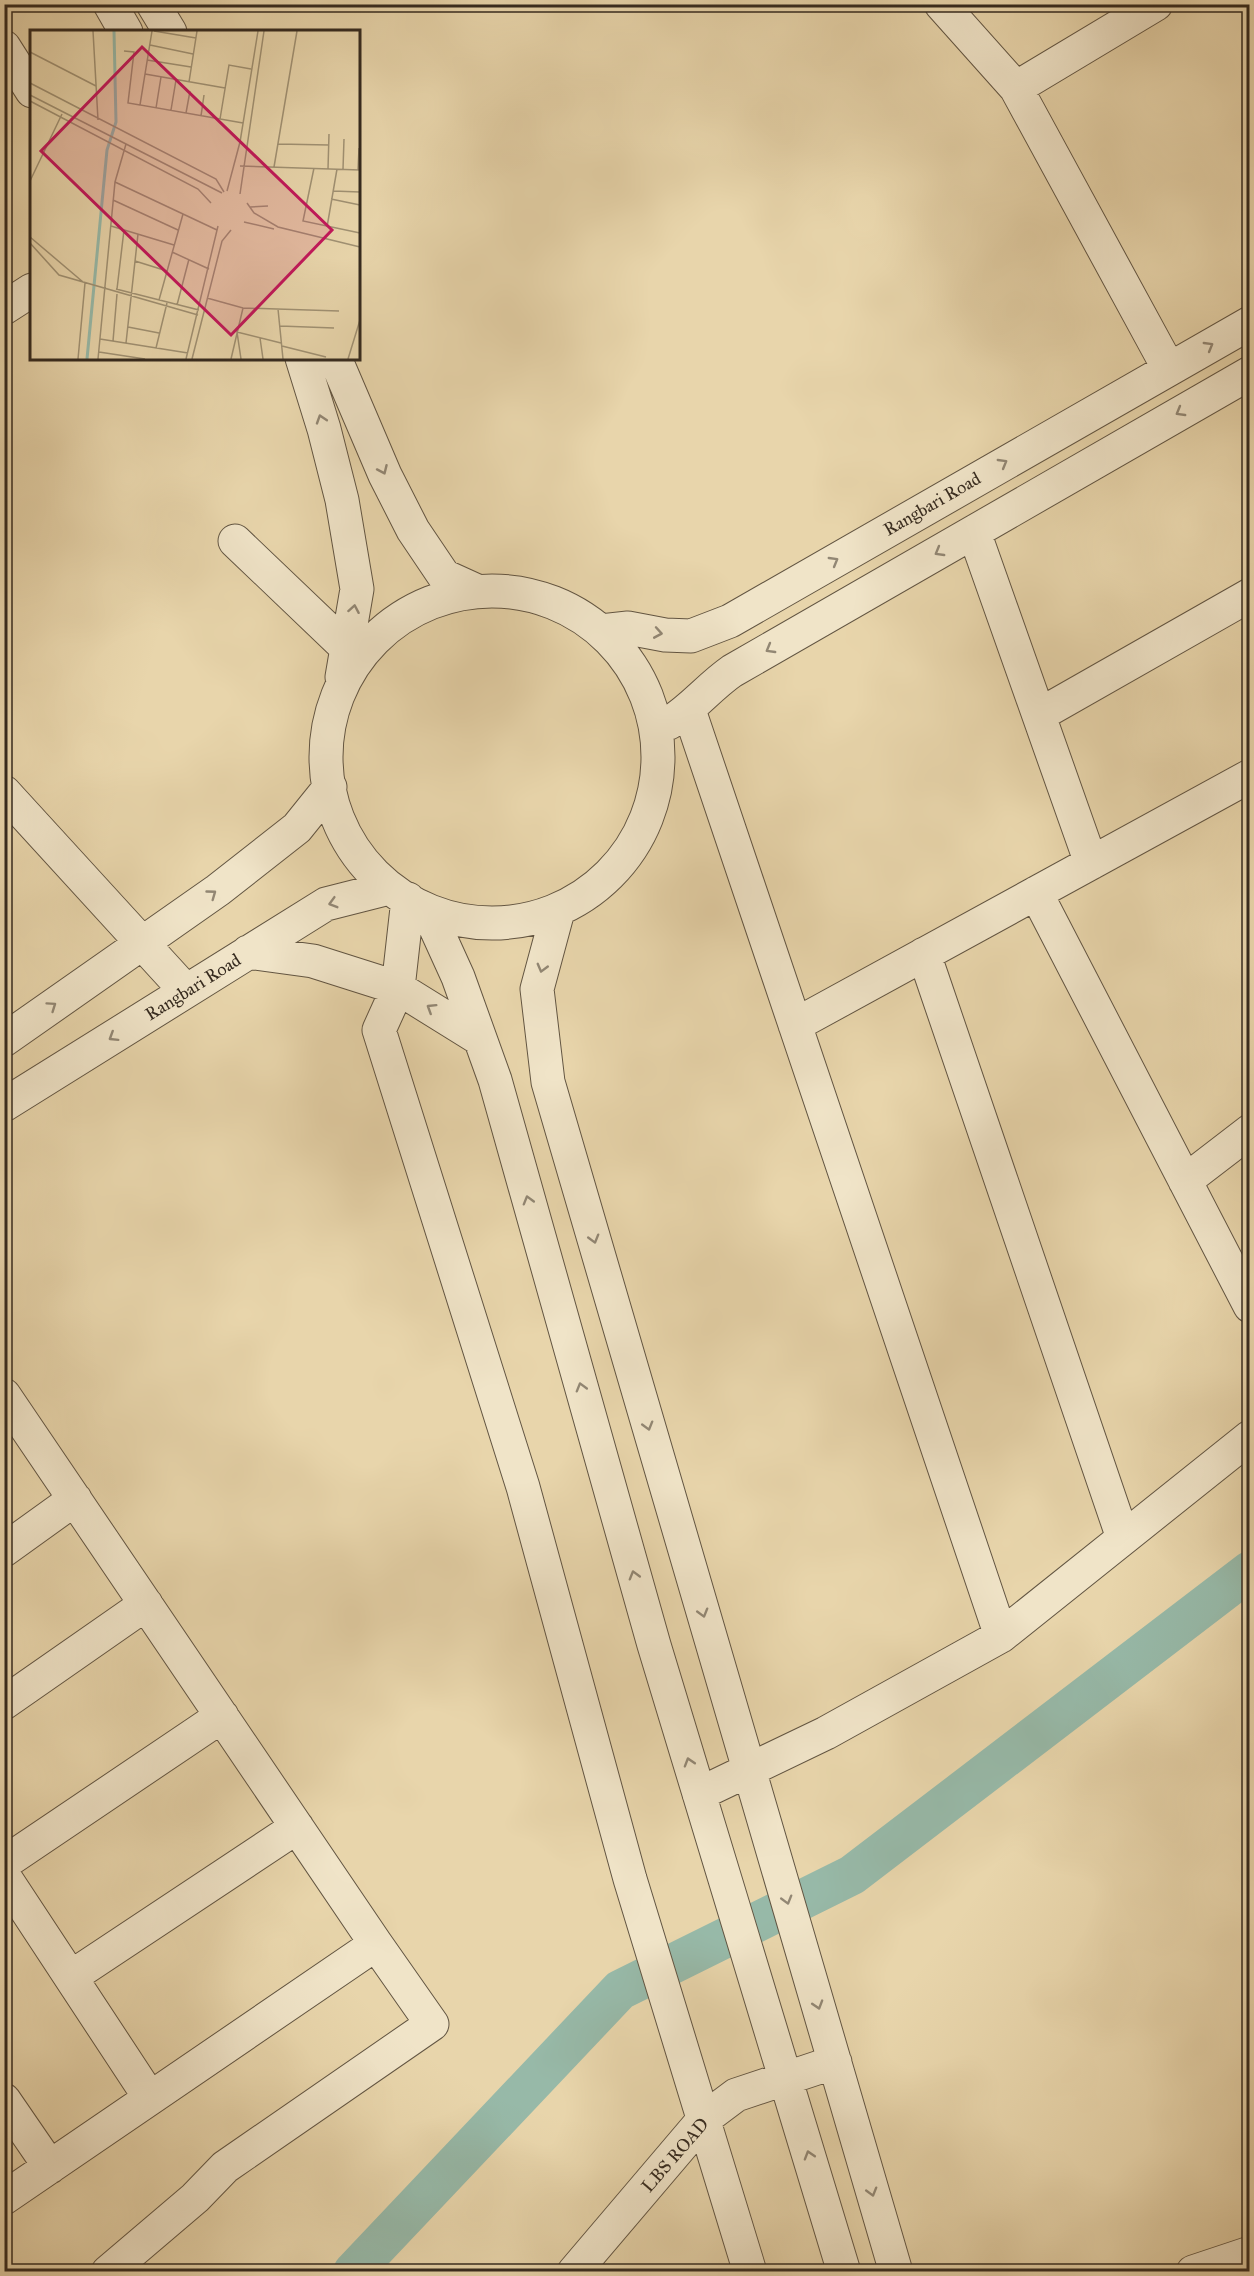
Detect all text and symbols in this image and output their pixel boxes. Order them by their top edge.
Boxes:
inset map [30,30,360,360]
one-way arrow [1203,342,1213,353]
one-way arrow [1176,405,1186,416]
one-way arrow [316,414,328,425]
one-way arrow [997,459,1007,470]
one-way arrow [376,464,388,475]
street label: Rangbari Road [879,467,985,542]
one-way arrow [935,545,945,556]
one-way arrow [828,556,838,568]
one-way arrow [347,605,359,614]
one-way arrow [654,627,663,639]
one-way arrow [766,642,776,653]
one-way arrow [205,890,216,901]
one-way arrow [328,896,339,908]
street label: Rangbari Road [141,949,245,1026]
one-way arrow [537,962,550,972]
one-way arrow [46,1002,57,1013]
one-way arrow [427,1004,437,1016]
one-way arrow [109,1029,119,1041]
one-way arrow [523,1195,536,1205]
one-way arrow [587,1233,599,1244]
one-way arrow [576,1382,588,1393]
one-way arrow [641,1420,653,1431]
one-way arrow [629,1570,641,1581]
one-way arrow [696,1607,708,1618]
one-way arrow [684,1757,696,1768]
one-way arrow [780,1894,792,1905]
one-way arrow [811,1999,823,2010]
street label: LBS ROAD [637,2113,713,2197]
one-way arrow [804,2150,816,2161]
one-way arrow [865,2187,878,2197]

